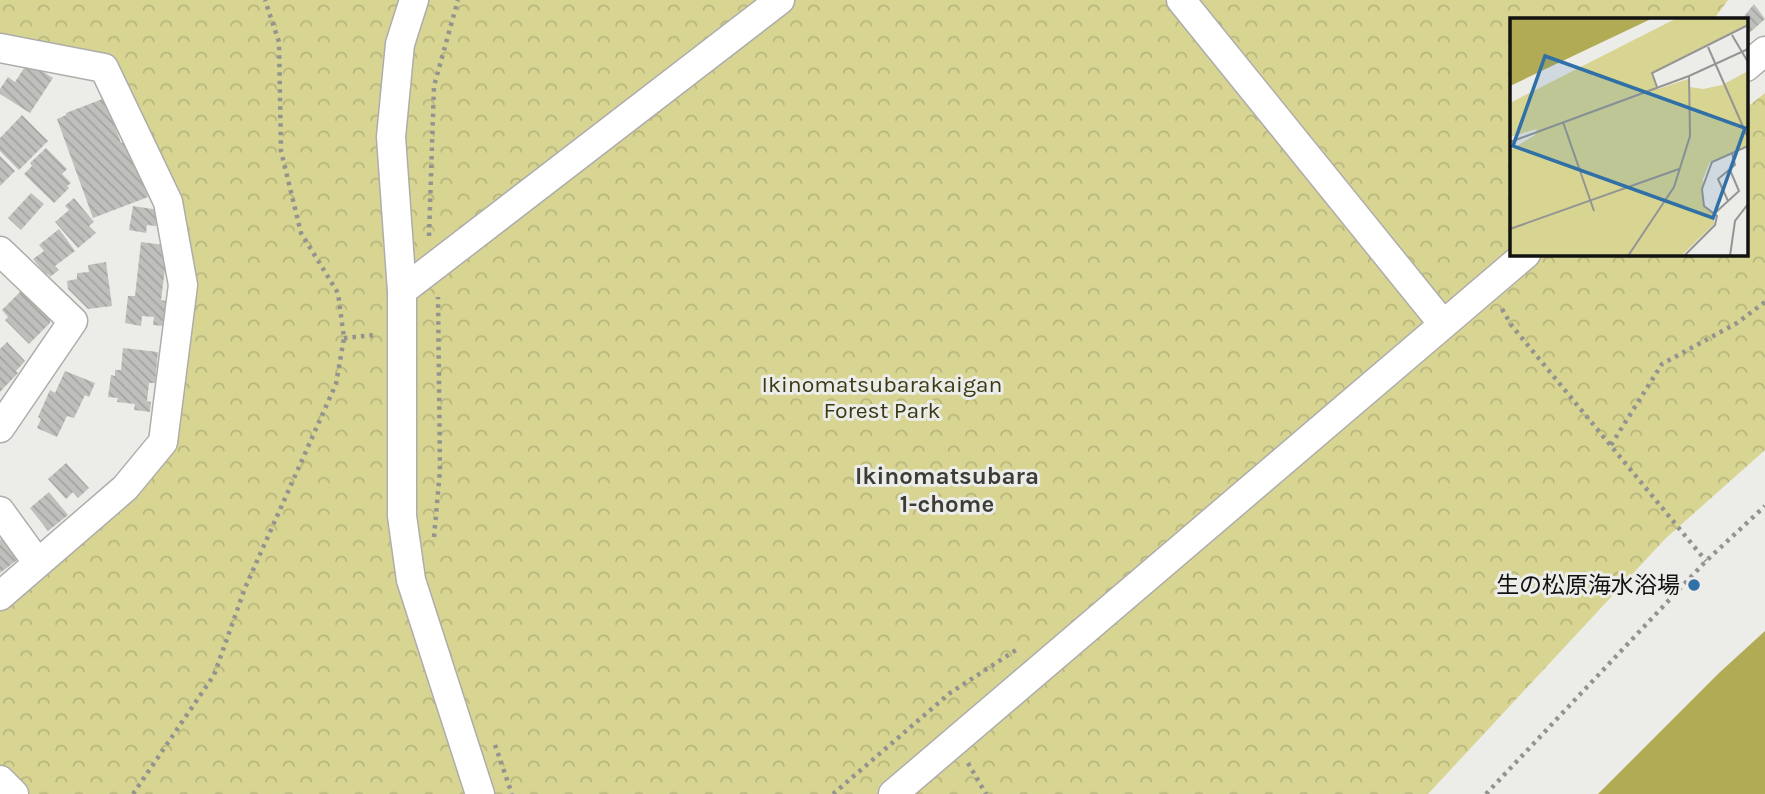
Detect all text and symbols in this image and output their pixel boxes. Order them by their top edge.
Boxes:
inset map [1510,18,1748,256]
park label: Ikinomatsubarakaigan Forest Park [762,371,1002,424]
district label: Ikinomatsubara 1-chome [855,462,1039,518]
place label: 生の松原海水浴場 [1496,572,1680,599]
marker: 生の松原海水浴場 [1686,577,1702,593]

